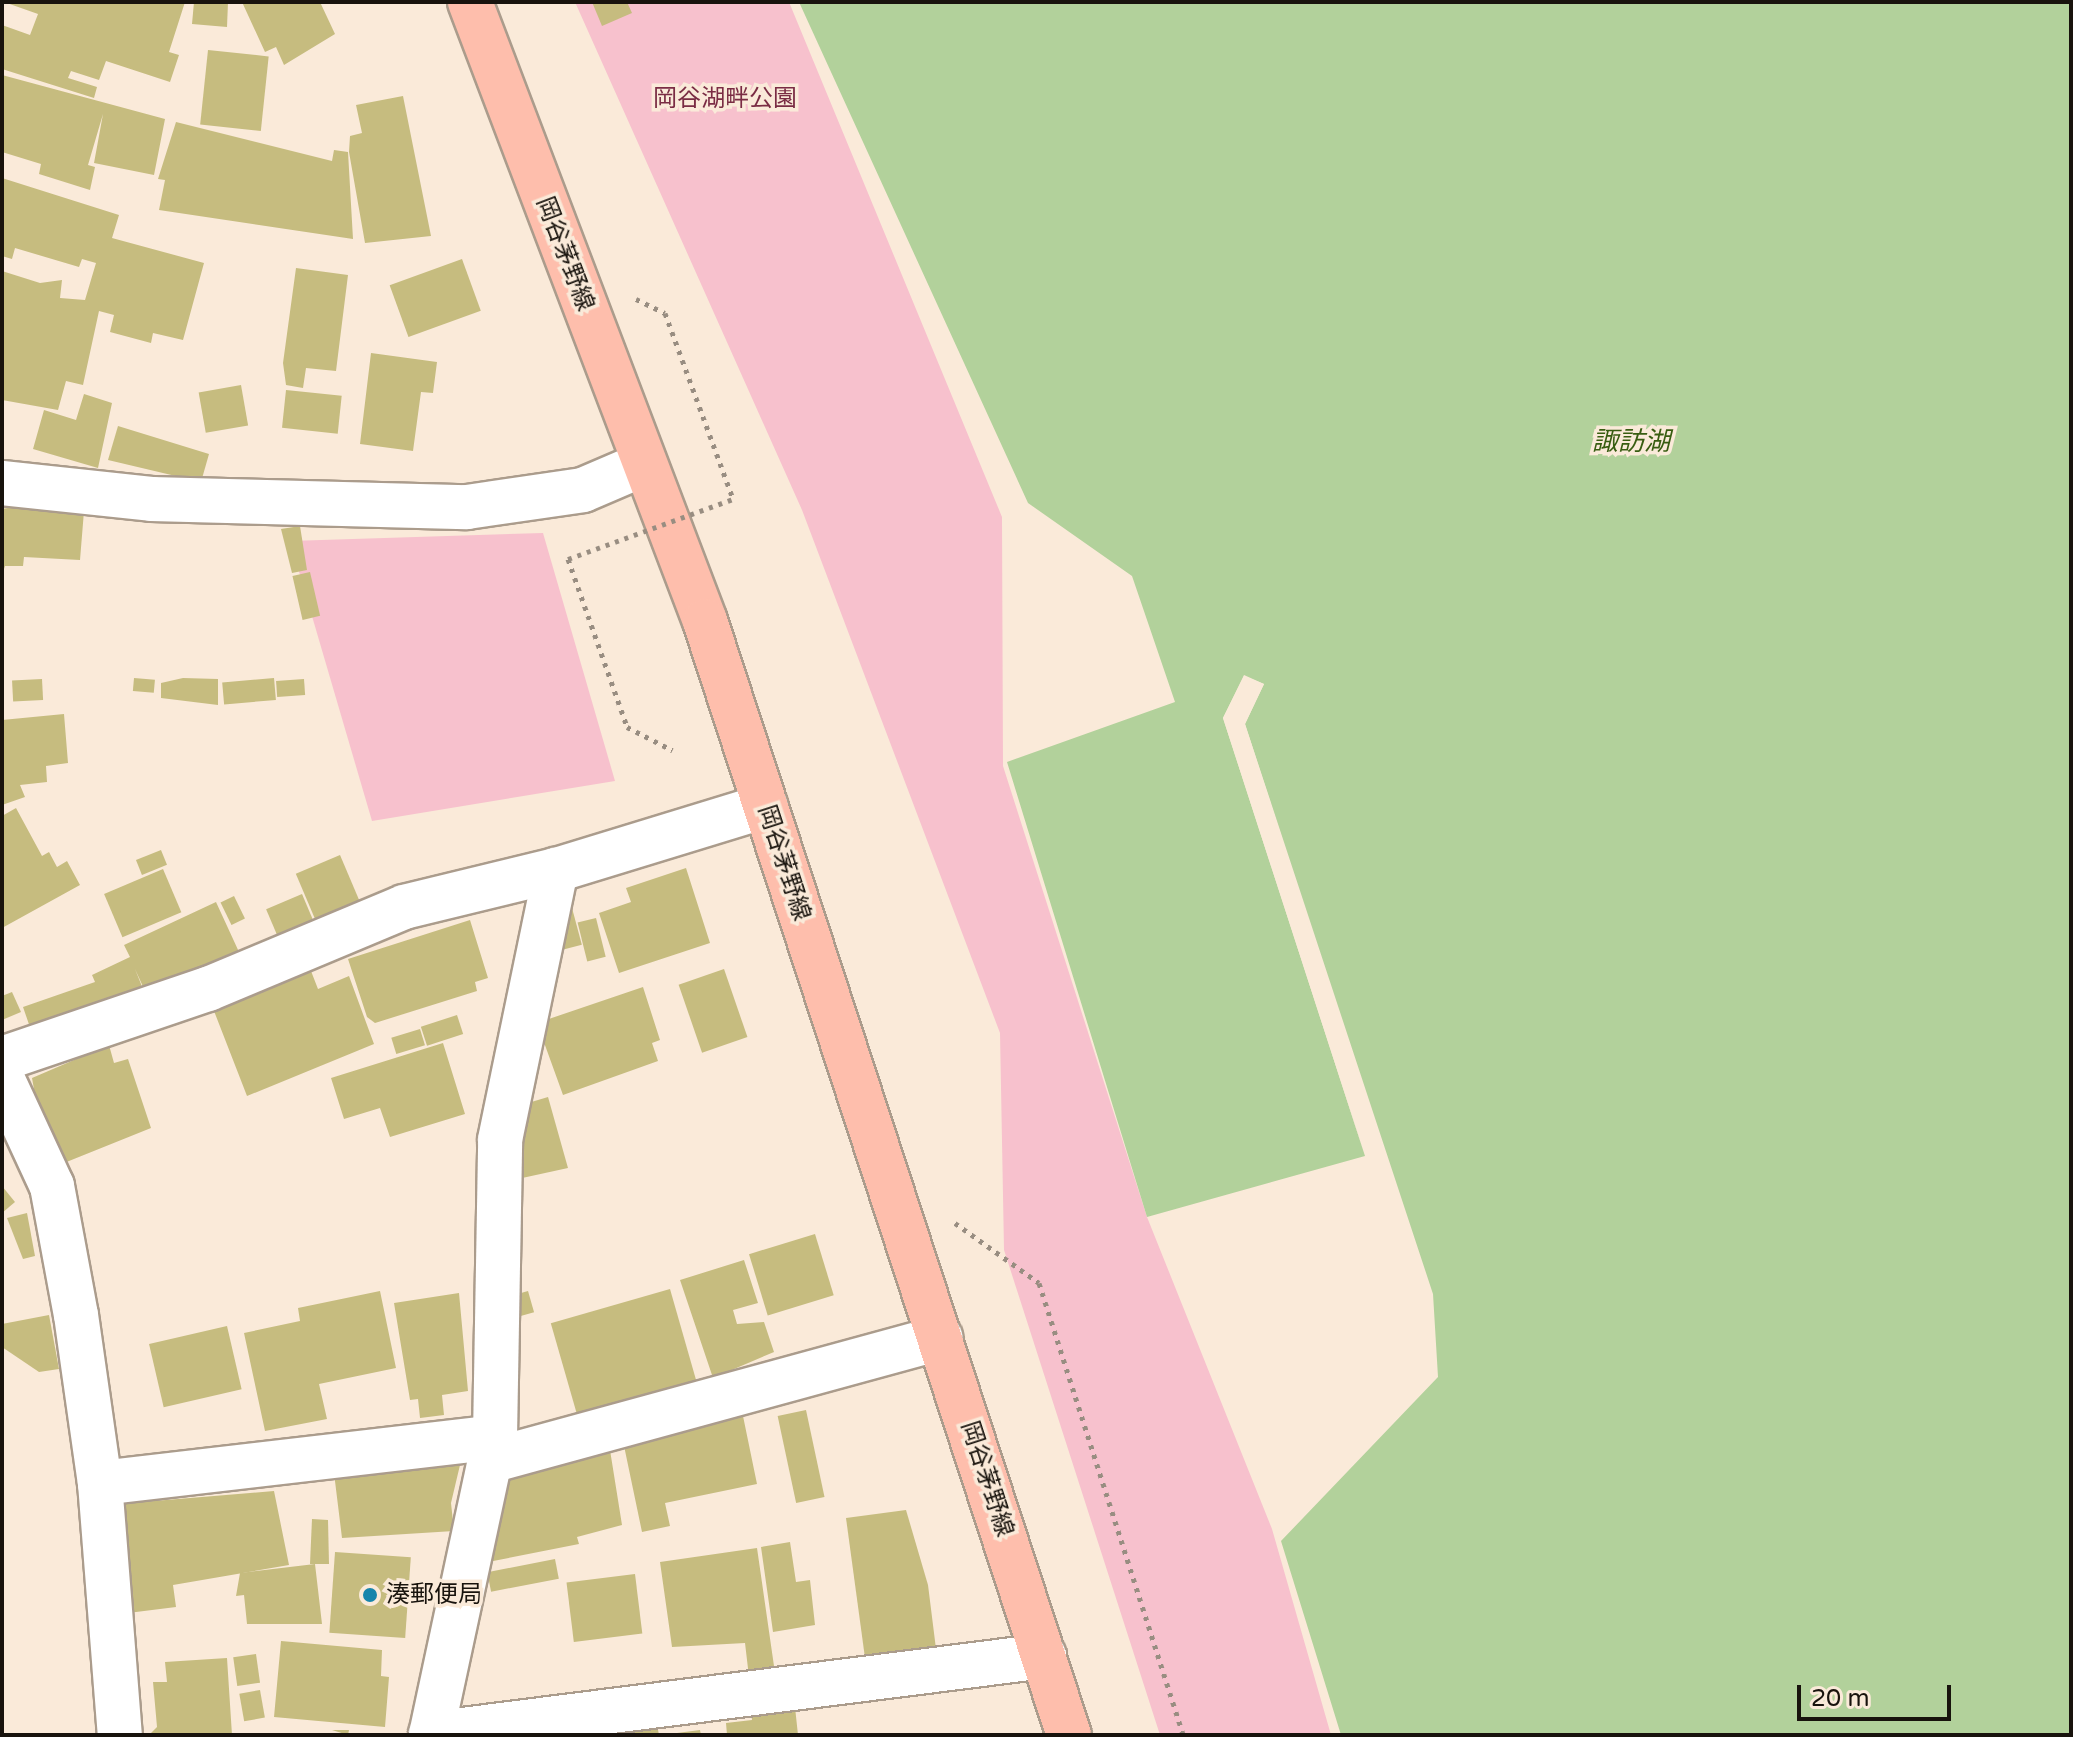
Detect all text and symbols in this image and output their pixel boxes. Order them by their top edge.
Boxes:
park label: 岡谷湖畔公園 [653,85,797,113]
street label: 岡谷茅野線 [530,193,600,315]
water label: 諏訪湖 [1592,426,1670,458]
street label: 岡谷茅野線 [752,801,816,925]
street label: 岡谷茅野線 [955,1417,1019,1541]
place label: 湊郵便局 [386,1581,482,1609]
marker: 湊郵便局 [361,1586,379,1604]
scale bar [1801,1669,1955,1719]
text: 20 m [1811,1684,1869,1713]

